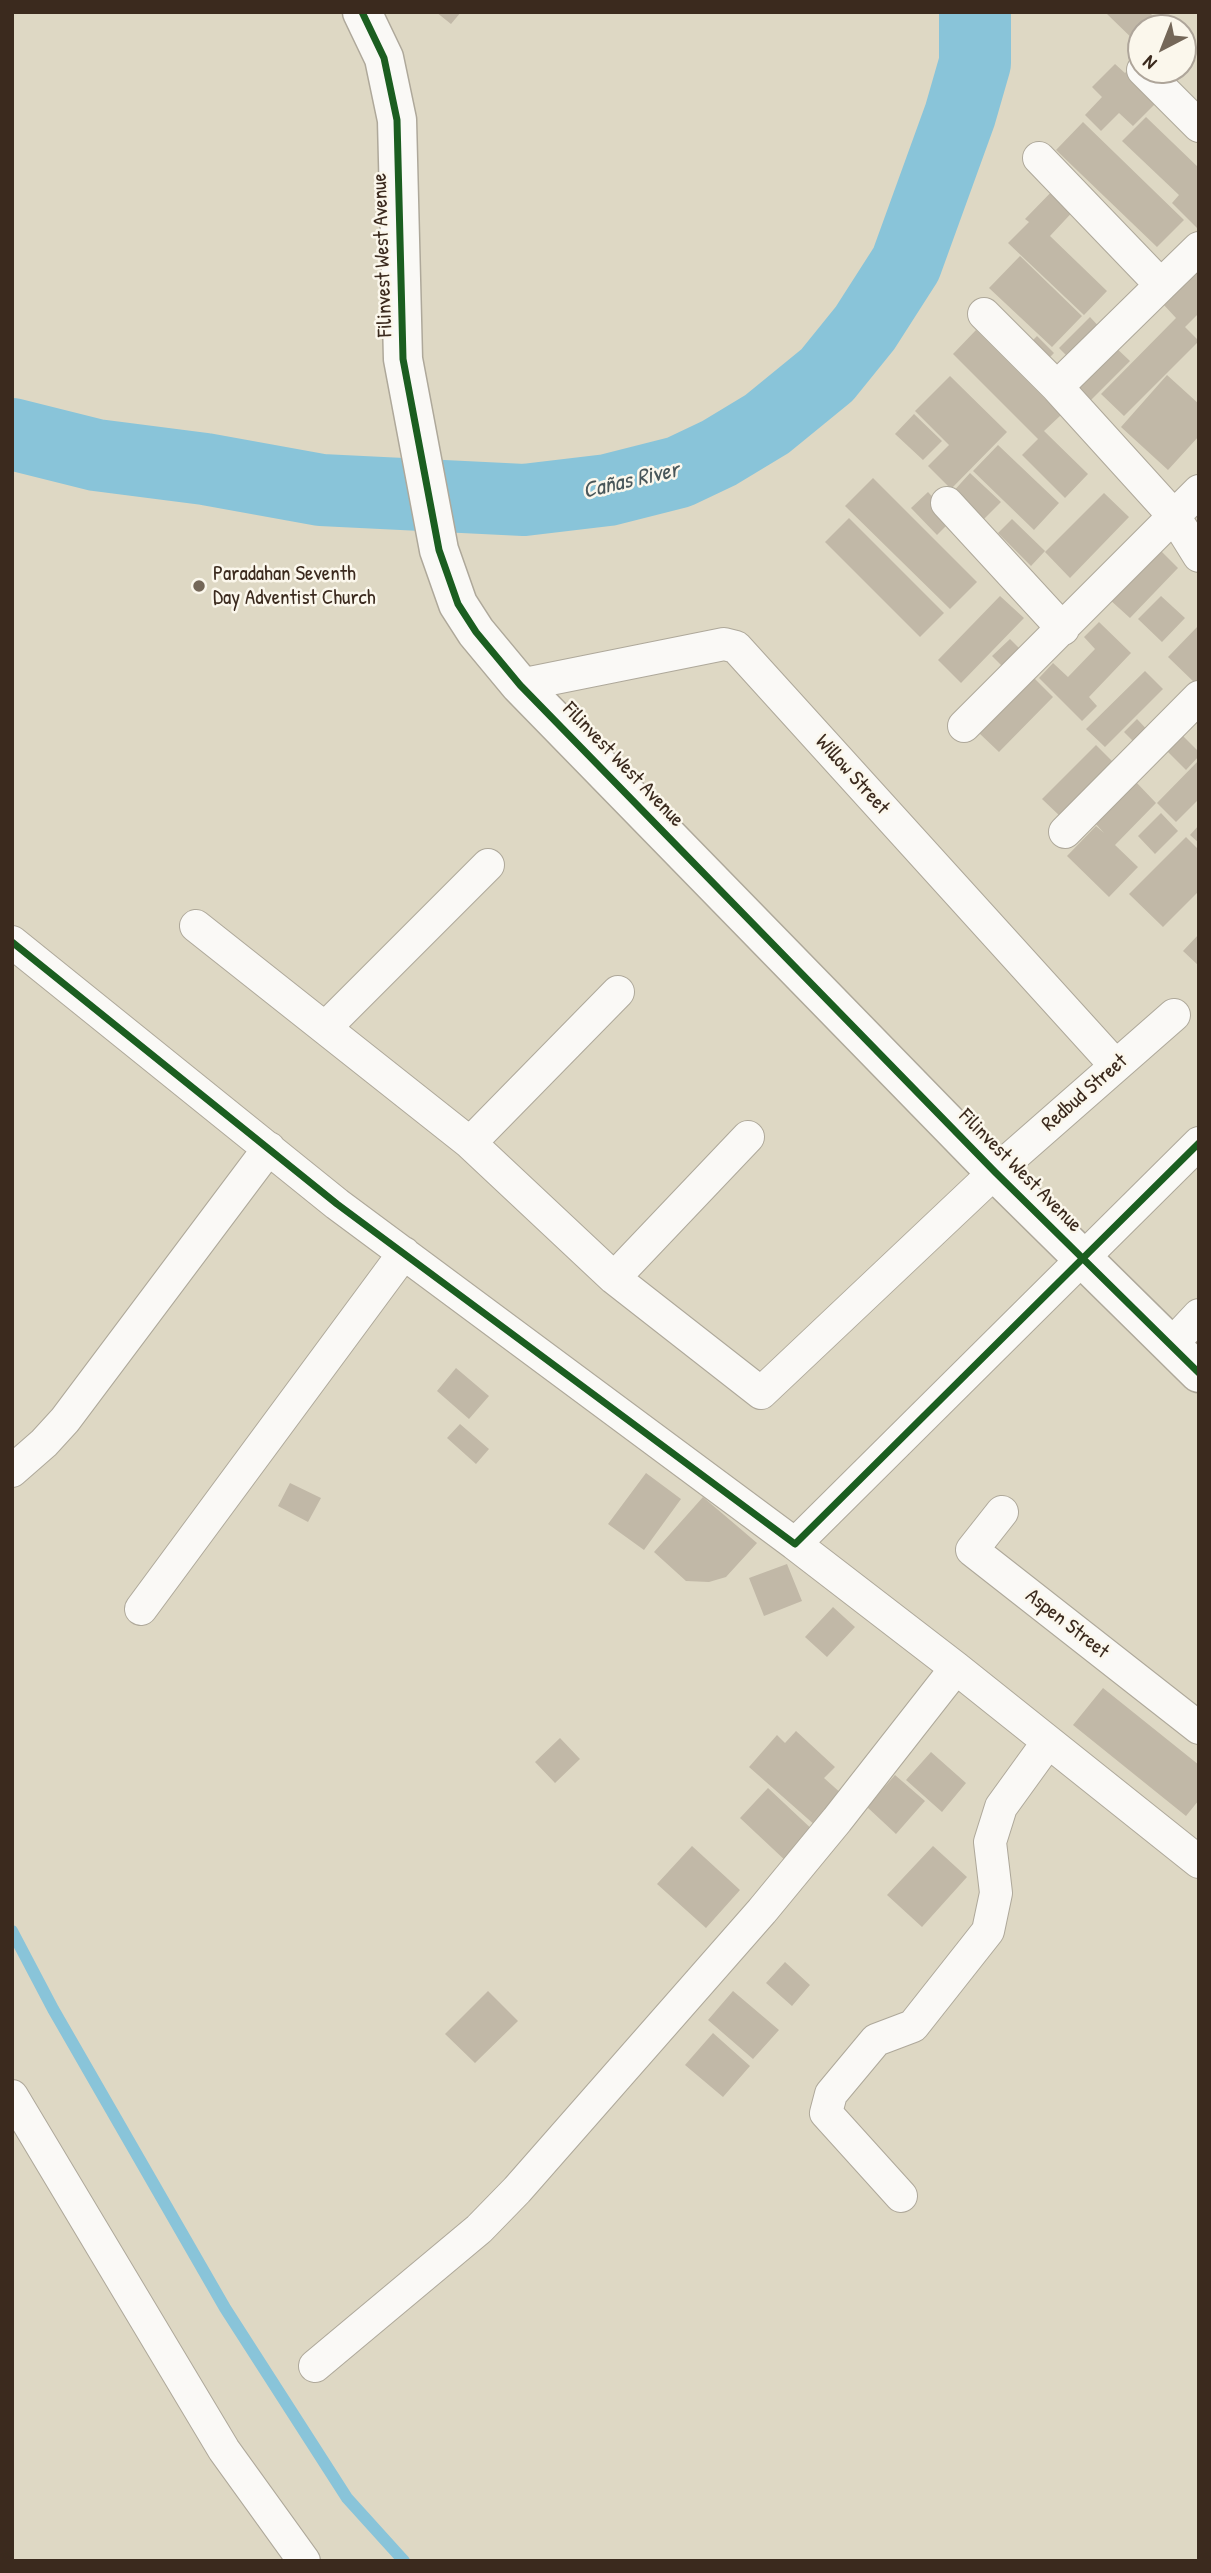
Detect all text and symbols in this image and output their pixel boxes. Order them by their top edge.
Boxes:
north arrow [1127,14,1197,84]
text: N [1137,50,1162,76]
street label: Filinvest West Avenue [368,173,398,337]
water label: Cañas River [580,457,682,505]
place label: Paradahan Seventh Day Adventist Church [213,561,375,611]
marker: Paradahan Seventh Day Adventist Church [191,578,207,594]
street label: Filinvest West Avenue [557,697,689,833]
street label: Willow Street [810,730,894,820]
street label: Redbud Street [1037,1049,1133,1137]
street label: Filinvest West Avenue [953,1104,1087,1238]
street label: Aspen Street [1020,1584,1114,1664]

